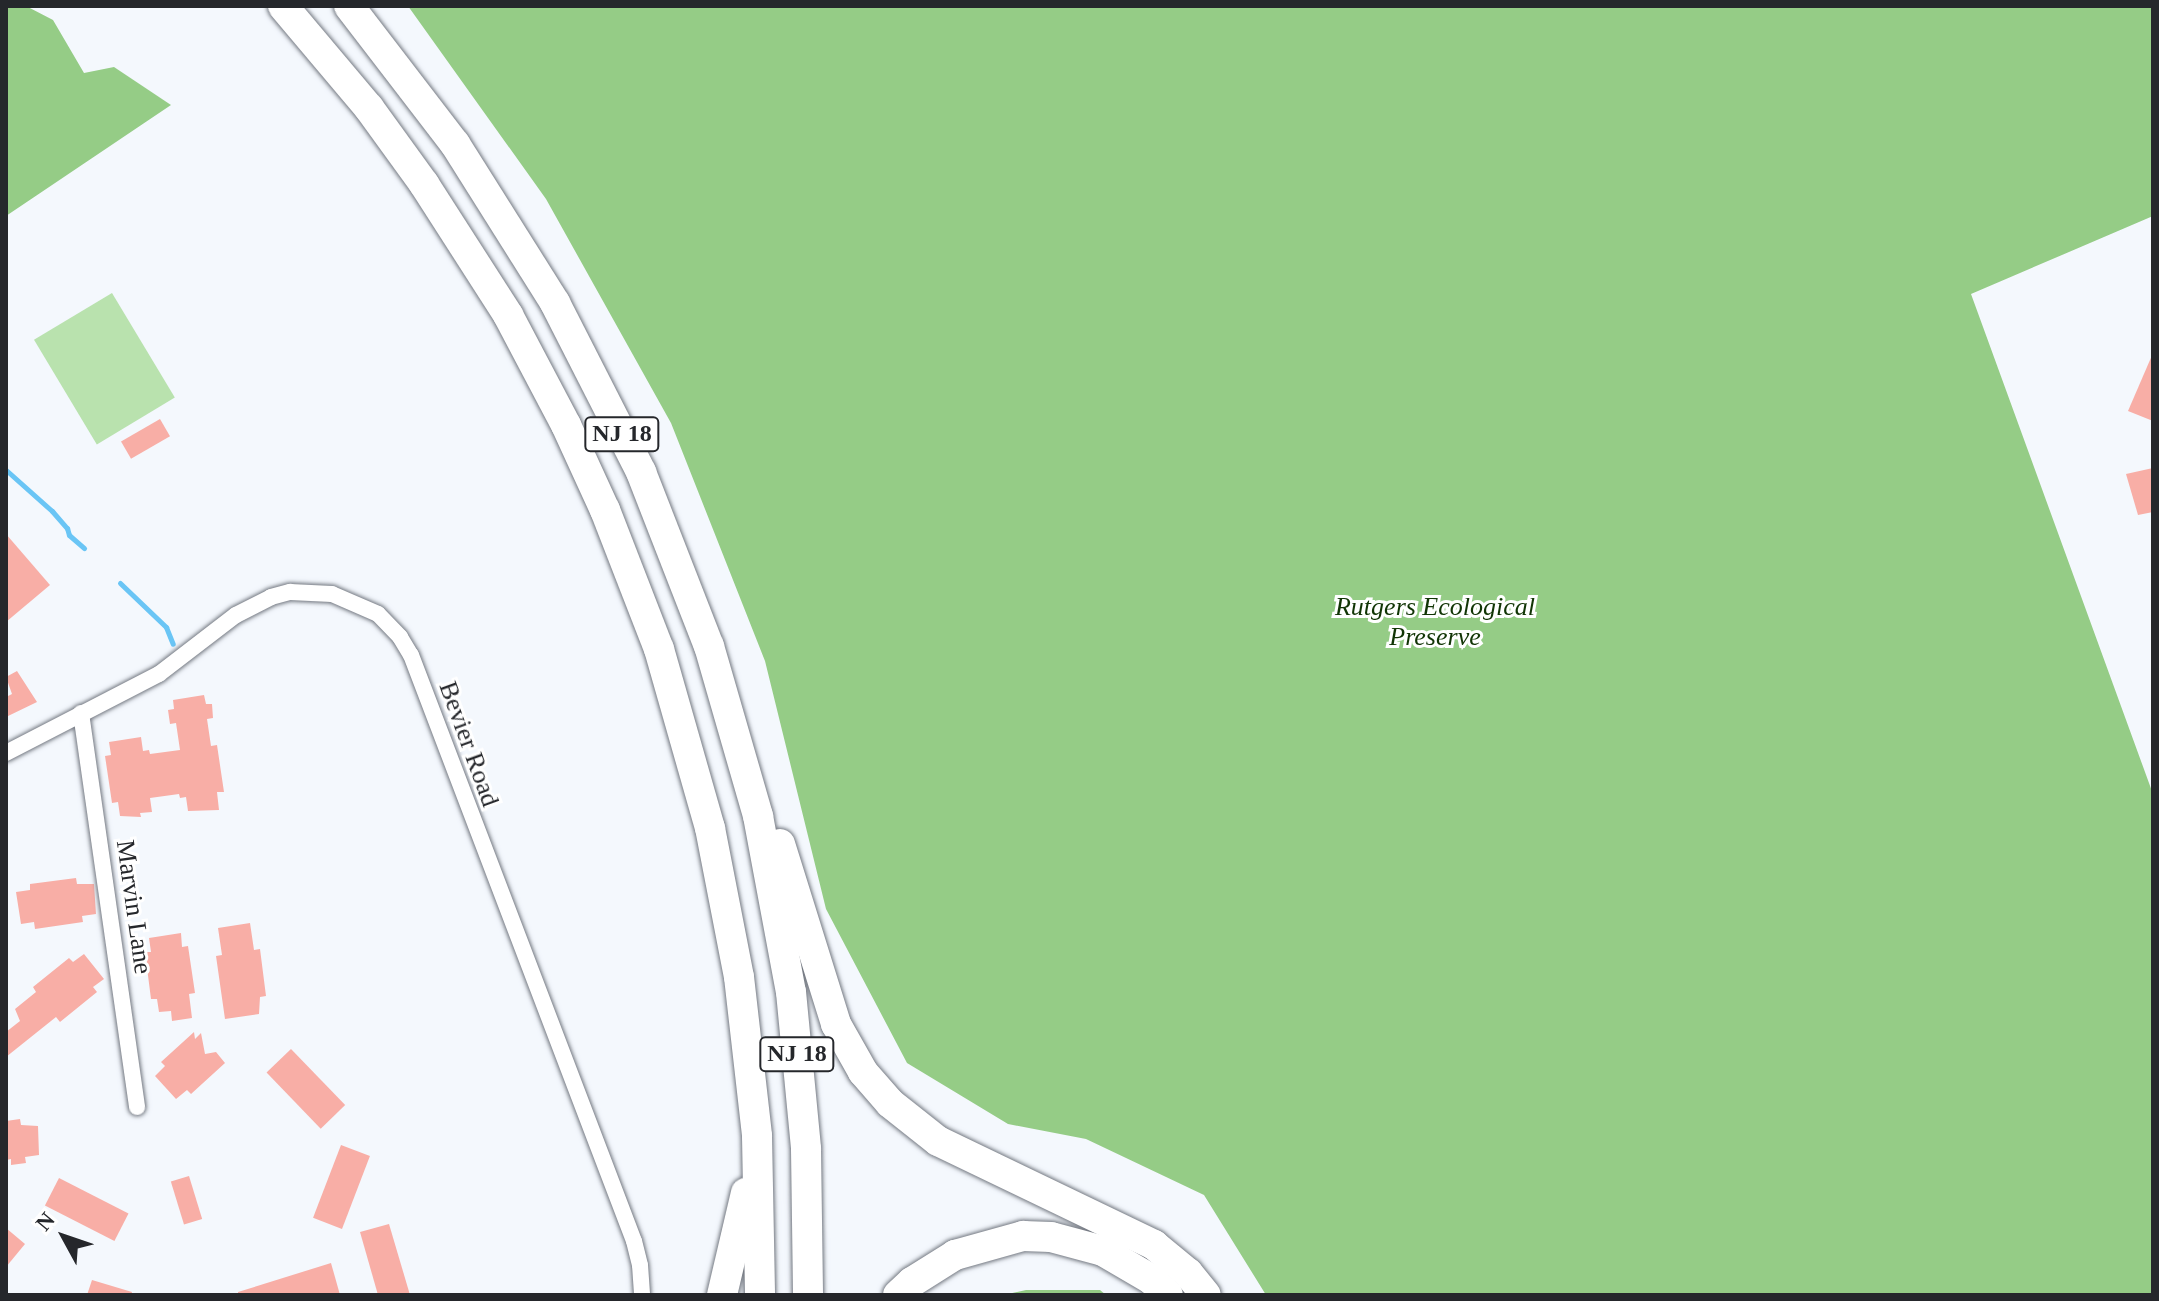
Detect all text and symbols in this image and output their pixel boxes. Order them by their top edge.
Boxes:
road number: NJ 18 [584,414,660,454]
park label: Rutgers Ecological Preserve [1335,591,1535,652]
street label: Bevier Road [432,677,506,811]
street label: Marvin Lane [109,838,159,976]
road number: NJ 18 [759,1034,835,1074]
north arrow [24,1197,104,1277]
text: N [31,1207,60,1235]

